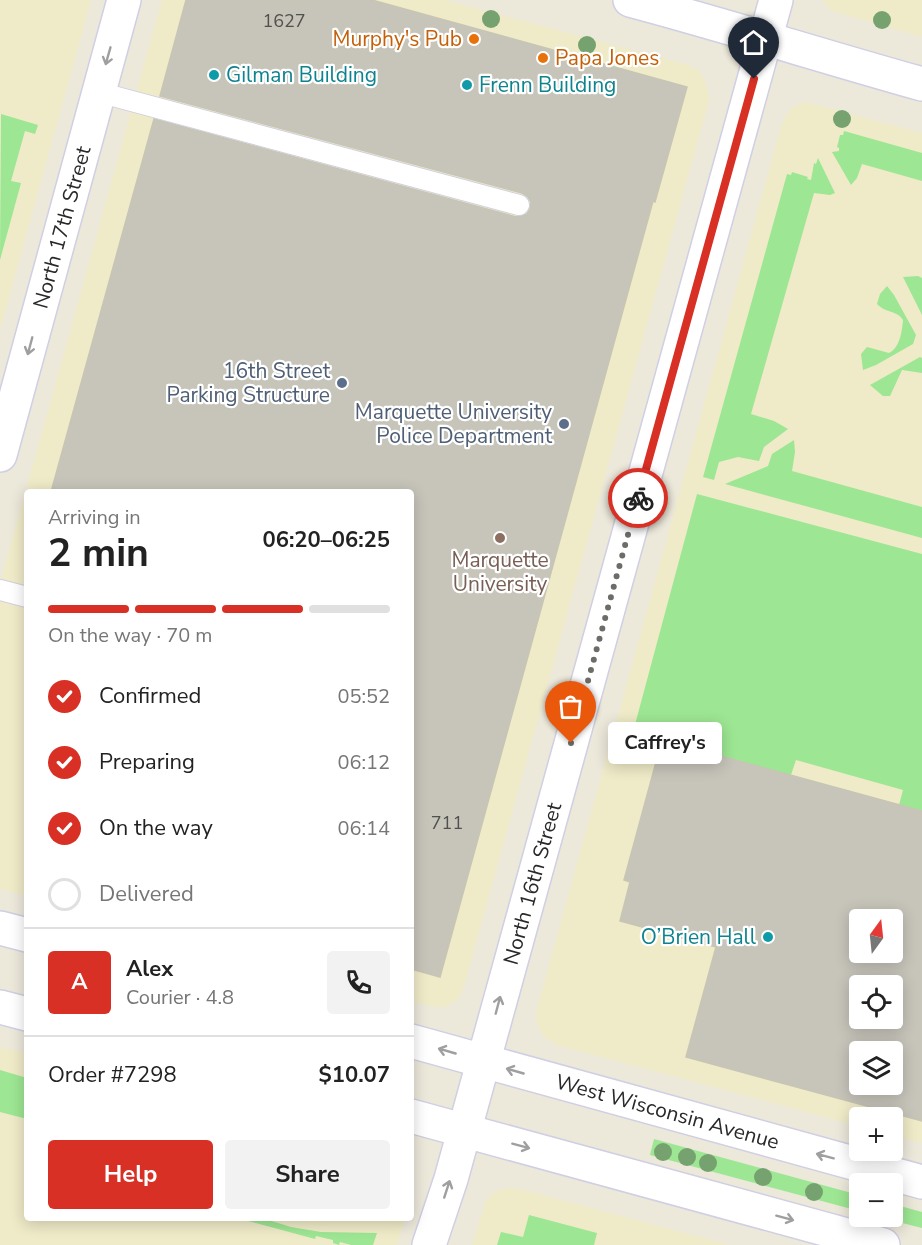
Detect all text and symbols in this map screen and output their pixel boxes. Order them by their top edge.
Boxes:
house number: 1627 [262,9,306,33]
pin [728,17,779,79]
place label: Murphy's Pub [333,25,462,53]
icon: home [737,26,770,59]
marker: Murphy's Pub [467,32,481,46]
place label: Papa Jones [555,44,659,72]
one-way arrow [102,46,113,65]
marker: Papa Jones [536,51,550,65]
place label: Gilman Building [226,61,377,89]
marker: Gilman Building [207,68,221,82]
place label: Frenn Building [479,71,616,99]
marker: Frenn Building [460,78,474,92]
street label: North 17th Street [27,142,98,312]
one-way arrow [23,336,35,355]
place label: 16th Street Parking Structure [167,357,331,409]
marker: 16th Street Parking Structure [335,376,349,390]
place label: Marquette University Police Department [355,398,553,450]
marker: Marquette University Police Department [557,417,571,431]
courier [608,468,668,528]
icon: bike [622,482,655,515]
text: Arriving in [48,504,141,531]
text: 06:20–06:25 [262,525,390,555]
text: 2 min [48,527,149,580]
marker: Marquette University [493,531,507,545]
place label: Marquette University [451,546,549,598]
text: On the way · 70 m [48,622,212,649]
icon: check [48,680,81,713]
text: Confirmed [99,681,201,711]
pin [545,681,596,743]
text: 05:52 [337,683,390,710]
icon: bag [554,690,587,723]
callout: Caffrey's [607,722,721,764]
text: Caffrey's [624,729,706,756]
icon: check [48,746,81,779]
text: Preparing [99,747,195,777]
text: 06:12 [337,749,390,776]
street label: North 16th Street [497,799,568,968]
house number: 711 [431,811,463,835]
icon: check [48,812,81,845]
text: On the way [99,813,213,843]
text: 06:14 [337,815,390,842]
text: Delivered [99,879,194,909]
north arrow [849,909,903,963]
map controls [849,909,903,1227]
place label: O’Brien Hall [641,923,757,951]
marker: O’Brien Hall [761,930,775,944]
button: phone [327,951,390,1014]
text: Alex [126,954,173,984]
text: A [71,967,88,997]
button: locate [849,975,903,1029]
text: Courier · 4.8 [126,984,234,1011]
one-way arrow [493,996,504,1015]
button: layers [849,1041,903,1095]
one-way arrow [438,1045,457,1056]
text: Order #7298 [48,1060,177,1090]
text: $10.07 [319,1060,390,1090]
one-way arrow [506,1065,525,1076]
street label: West Wisconsin Avenue [552,1068,782,1156]
button: + [849,1107,903,1161]
button: Help [48,1140,213,1209]
button: Share [225,1140,390,1209]
one-way arrow [511,1140,530,1152]
one-way arrow [816,1150,835,1161]
button: − [849,1173,903,1227]
one-way arrow [443,1180,454,1199]
one-way arrow [775,1213,794,1224]

